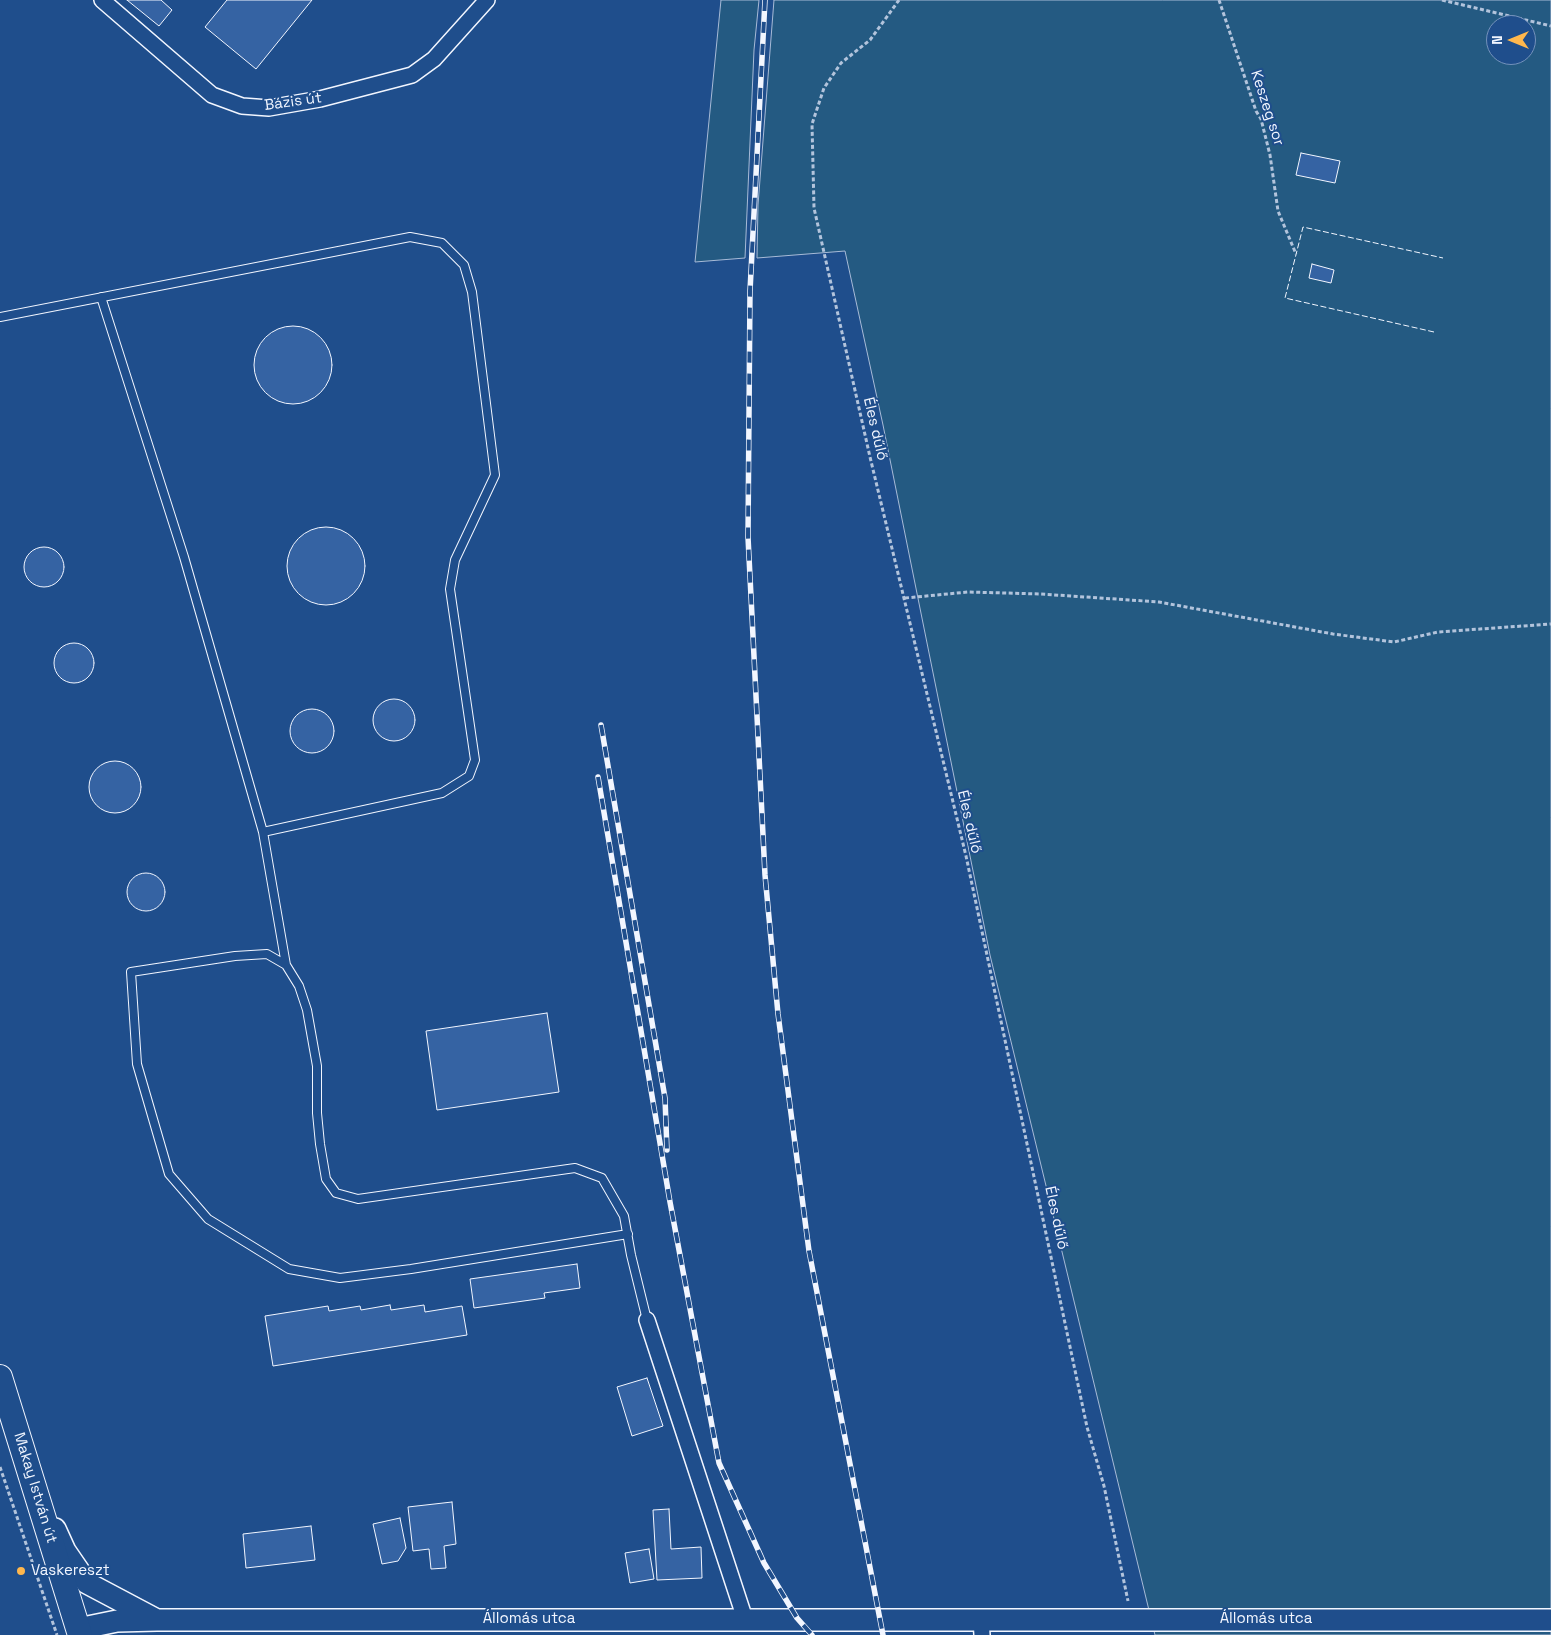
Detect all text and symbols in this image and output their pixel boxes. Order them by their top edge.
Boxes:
north arrow [1486,15,1536,65]
text: N [1488,35,1506,45]
street label: Keszeg sor [1246,68,1288,148]
street label: Bázis út [263,89,323,115]
street label: Éles dűlő [859,396,891,462]
street label: Éles dűlő [953,789,985,855]
street label: Éles dűlő [1040,1185,1072,1251]
street label: Makay István út [10,1430,60,1546]
place label: Vaskereszt [31,1562,110,1580]
marker: Vaskereszt [15,1565,27,1577]
street label: Állomás utca [483,1610,575,1628]
street label: Állomás utca [1220,1610,1312,1628]

